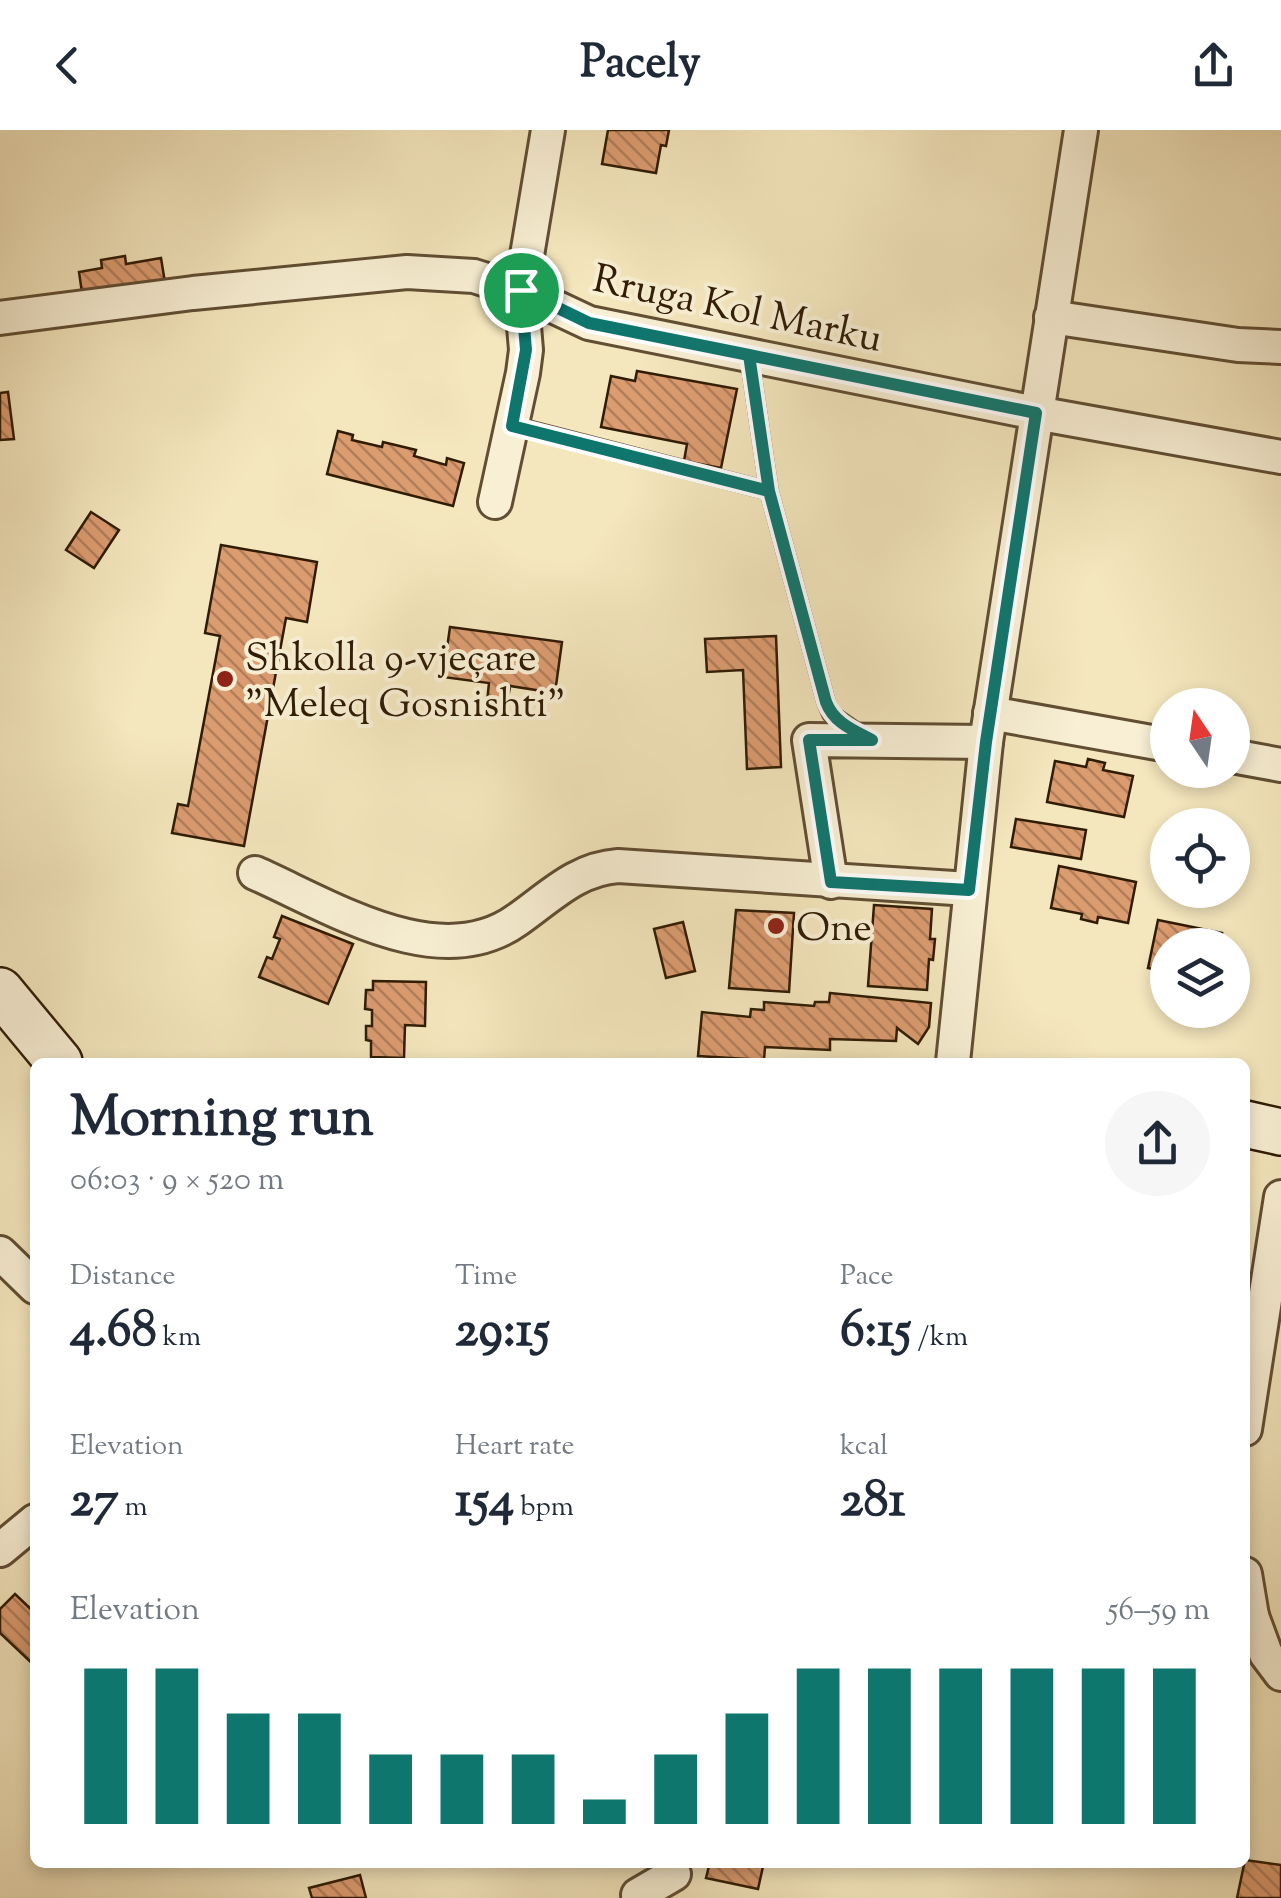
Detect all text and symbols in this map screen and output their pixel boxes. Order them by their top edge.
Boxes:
text: Pacely [580,33,701,98]
icon: back [40,38,95,93]
icon: share [1186,38,1241,93]
pin [479,248,564,333]
street label: Rruga Kol Marku [587,253,887,370]
icon: arrive [494,263,549,318]
place label: Shkolla 9-vjeçare "Meleq Gosnishti" [245,632,566,735]
marker: Shkolla 9-vjeçare "Meleq Gosnishti" [214,668,236,690]
north arrow [1150,688,1250,788]
map controls [1150,688,1250,1028]
button: locate [1150,808,1250,908]
place label: One [796,902,872,959]
marker: One [765,915,787,937]
button: layers [1150,928,1250,1028]
text: Morning run [70,1081,374,1160]
button: share [1105,1091,1210,1196]
text: 06:03 · 9 × 520 m [70,1158,284,1204]
text: Distance [70,1257,176,1297]
text: Time [455,1257,517,1297]
text: Pace [840,1257,894,1297]
text: 4.68 [70,1297,157,1369]
text: 29:15 [455,1297,550,1369]
text: 6:15 [840,1297,911,1369]
text: km [157,1318,201,1358]
text: /km [911,1318,968,1358]
text: Elevation [70,1427,184,1467]
text: Heart rate [455,1427,575,1467]
text: kcal [840,1427,888,1467]
text: 27 [70,1467,118,1539]
text: 154 [455,1467,514,1539]
text: 281 [840,1467,905,1539]
text: m [118,1488,148,1528]
text: bpm [514,1488,574,1528]
text: Elevation [70,1588,200,1634]
text: 56–59 m [1107,1588,1210,1634]

